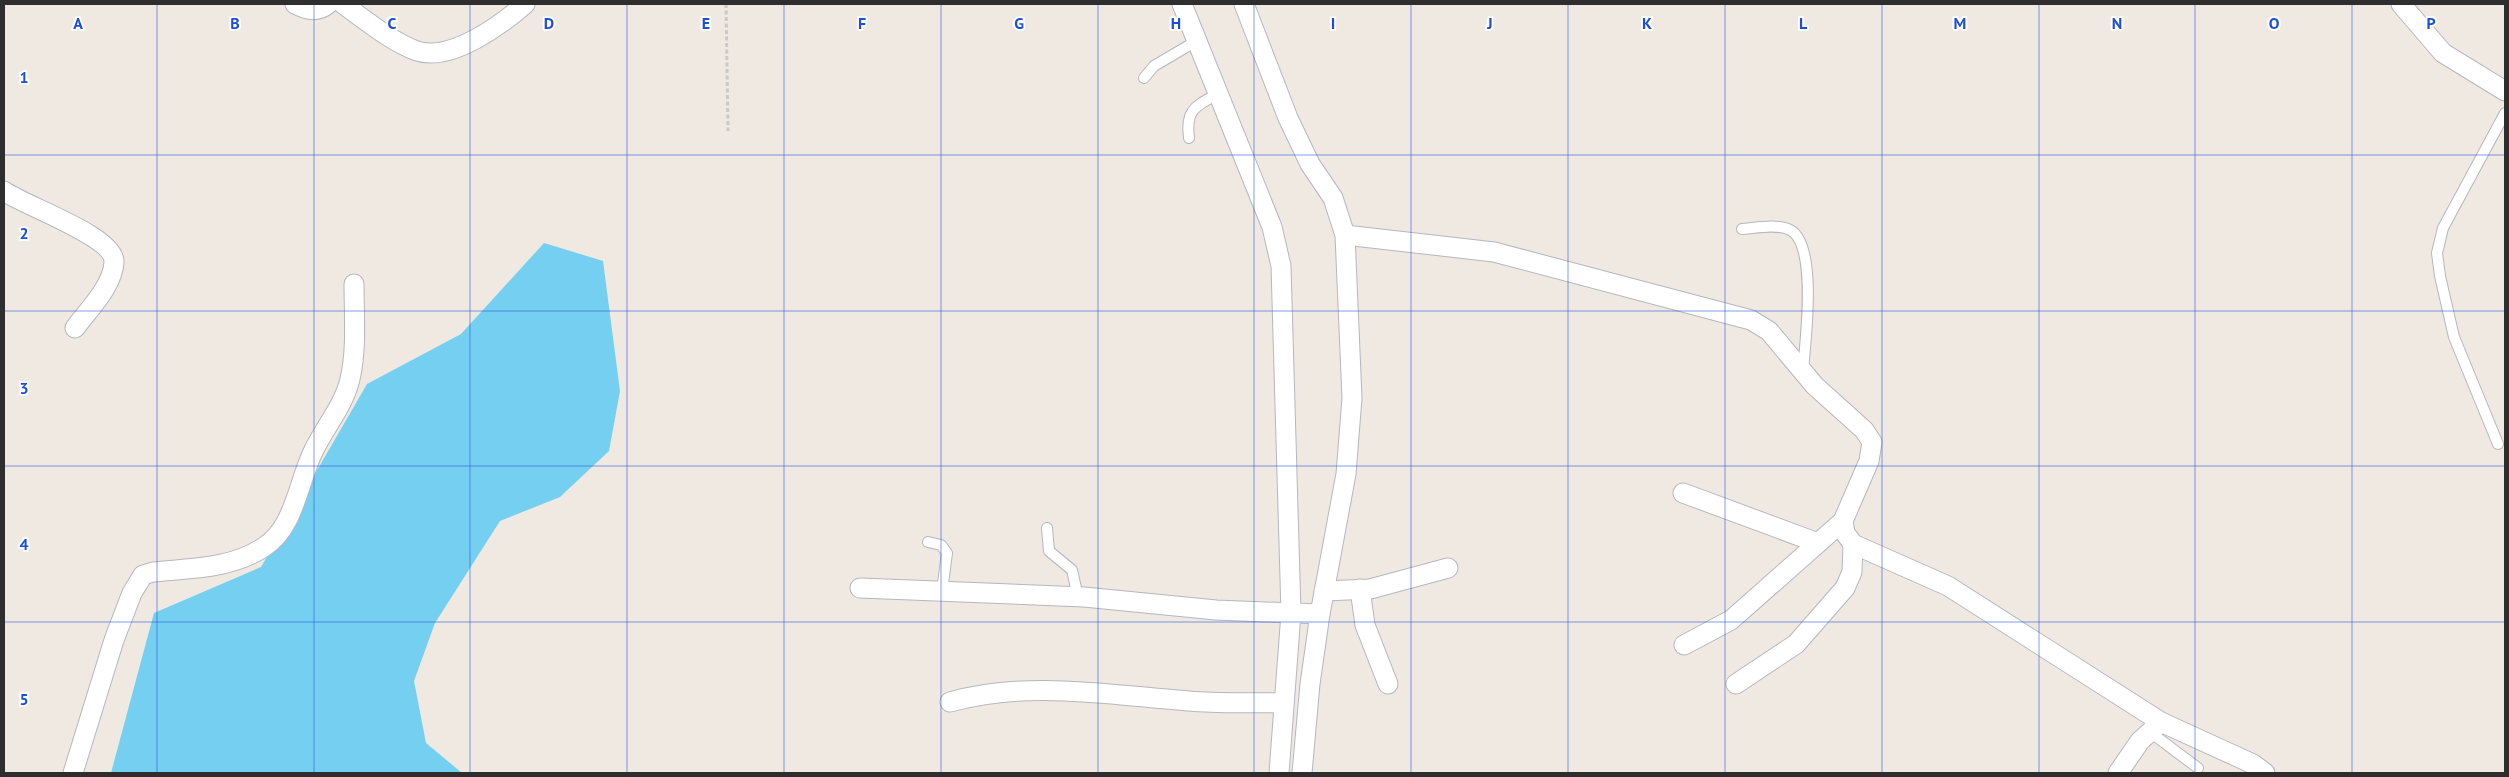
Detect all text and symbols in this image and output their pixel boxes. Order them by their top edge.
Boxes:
text: A [73,13,83,33]
text: B [230,13,240,33]
text: C [388,13,397,33]
text: D [544,13,554,33]
text: E [702,13,710,33]
text: F [858,13,866,33]
text: G [1014,13,1024,33]
text: H [1171,13,1181,33]
text: I [1331,13,1335,33]
text: J [1486,13,1493,33]
text: K [1642,13,1652,33]
text: L [1799,13,1808,33]
text: M [1954,13,1966,33]
text: N [2112,13,2122,33]
text: O [2269,13,2280,33]
text: P [2426,13,2436,33]
text: 1 [19,67,29,87]
text: 2 [19,223,29,243]
text: 3 [19,378,29,398]
text: 4 [19,534,29,554]
text: 5 [19,689,29,709]

